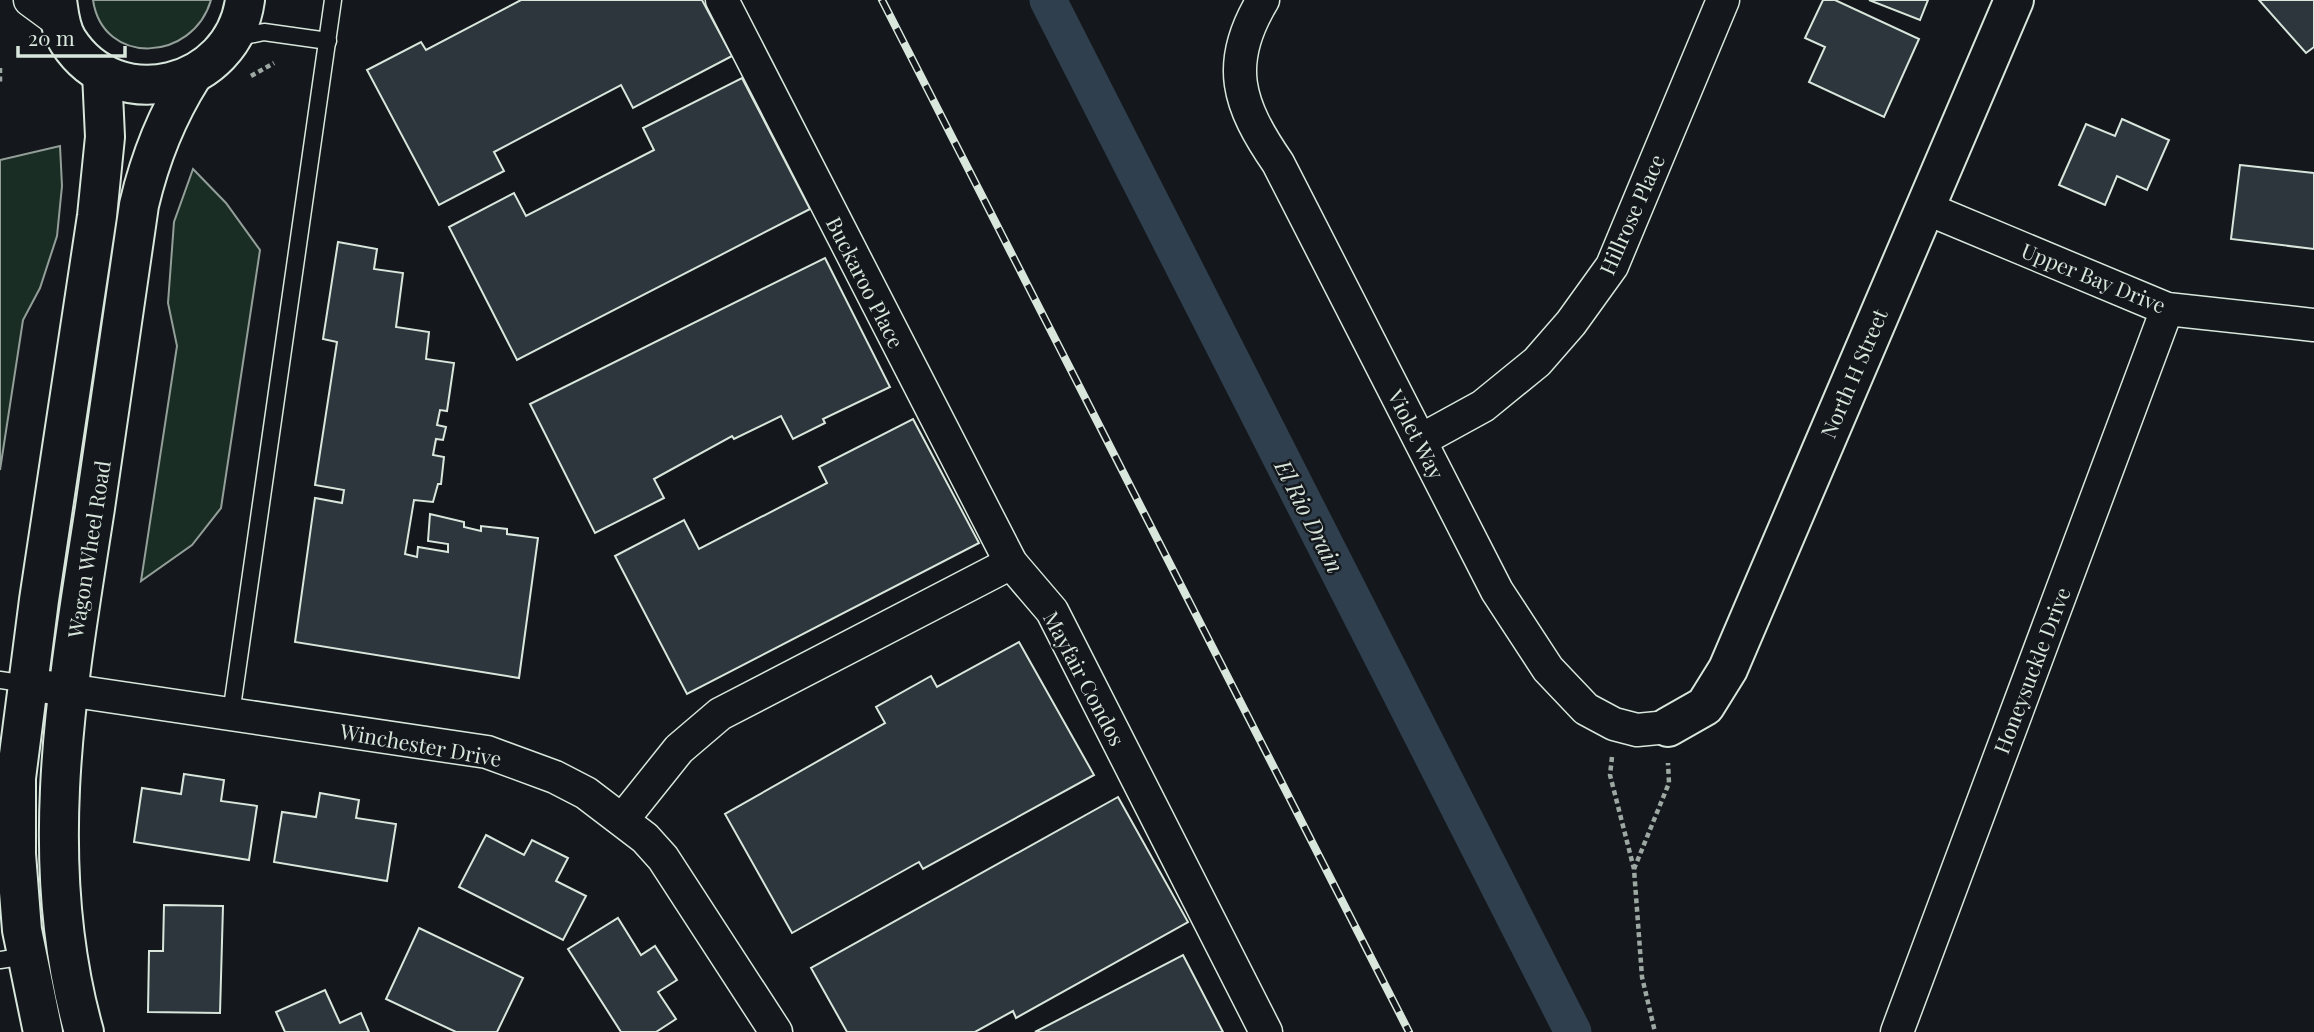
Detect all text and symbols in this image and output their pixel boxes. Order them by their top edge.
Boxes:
scale bar [18,14,124,58]
text: 20 m [28,23,75,51]
street label: Hillrose Place [1592,149,1670,279]
street label: Buckaroo Place [821,212,911,352]
street label: Upper Bay Drive [2018,235,2170,319]
street label: North H Street [1813,304,1893,442]
street label: Violet Way [1382,384,1452,484]
water label: El Rio Drain [1268,453,1352,578]
street label: Wagon Wheel Road [60,458,116,641]
street label: Honeysuckle Drive [1986,583,2076,757]
street label: Mayfair Condos [1038,606,1132,750]
street label: Winchester Drive [337,716,504,772]

